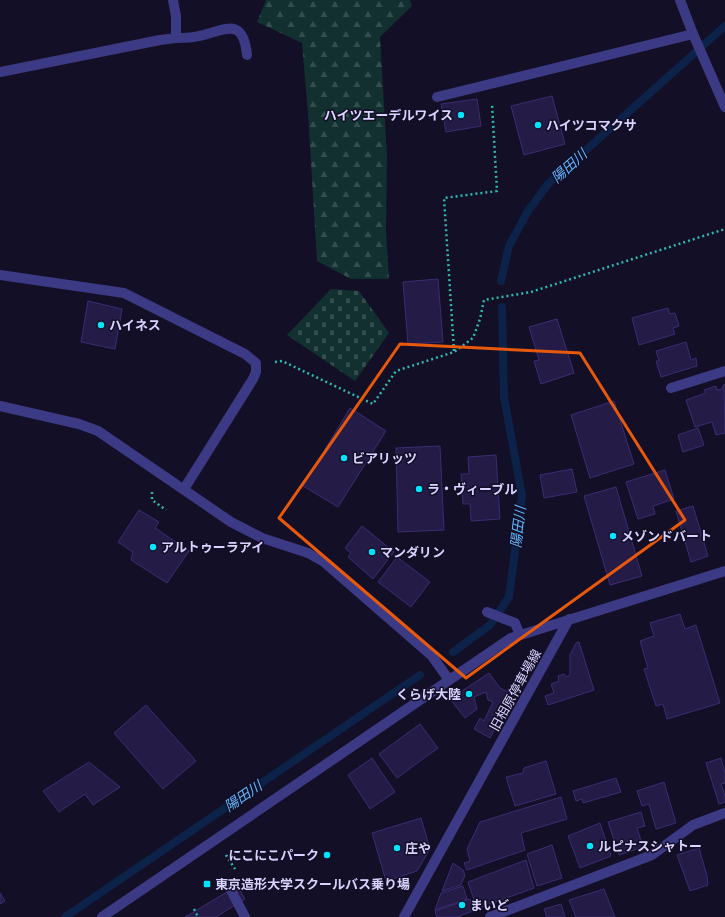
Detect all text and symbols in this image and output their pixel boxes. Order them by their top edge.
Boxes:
place label: ハイツエーデルワイス [324,107,453,123]
marker: ハイツエーデルワイス [456,110,466,120]
place label: ハイツコマクサ [546,117,637,133]
marker: ハイツコマクサ [533,120,543,130]
water label: 陽田川 [547,144,592,187]
place label: ハイネス [109,317,161,333]
marker: ハイネス [96,320,106,330]
place label: ビアリッツ [352,450,417,466]
marker: ビアリッツ [339,453,349,463]
place label: ラ・ヴィーブル [427,481,517,497]
marker: ラ・ヴィーブル [414,484,424,494]
water label: 陽田川 [507,503,530,549]
place label: メゾンドバート [621,528,712,544]
marker: メゾンドバート [608,531,618,541]
place label: アルトゥーラアイ [161,539,264,555]
marker: アルトゥーラアイ [148,542,158,552]
place label: マンダリン [380,544,445,560]
marker: マンダリン [367,547,377,557]
street label: 旧相原停車場線 [486,646,544,734]
place label: くらげ大陸 [396,686,461,702]
marker: くらげ大陸 [464,689,474,699]
water label: 陽田川 [221,776,267,815]
place label: ルピナスシャトー [598,838,702,854]
place label: 庄や [405,840,431,856]
marker: ルピナスシャトー [585,841,595,851]
marker: 庄や [392,843,402,853]
place label: にこにこパーク [229,847,319,863]
marker: にこにこパーク [322,850,332,860]
place label: 東京造形大学スクールバス乗り場 [215,876,410,892]
marker: 東京造形大学スクールバス乗り場 [202,879,212,889]
place label: まいど [470,897,509,913]
marker: まいど [457,900,467,910]

